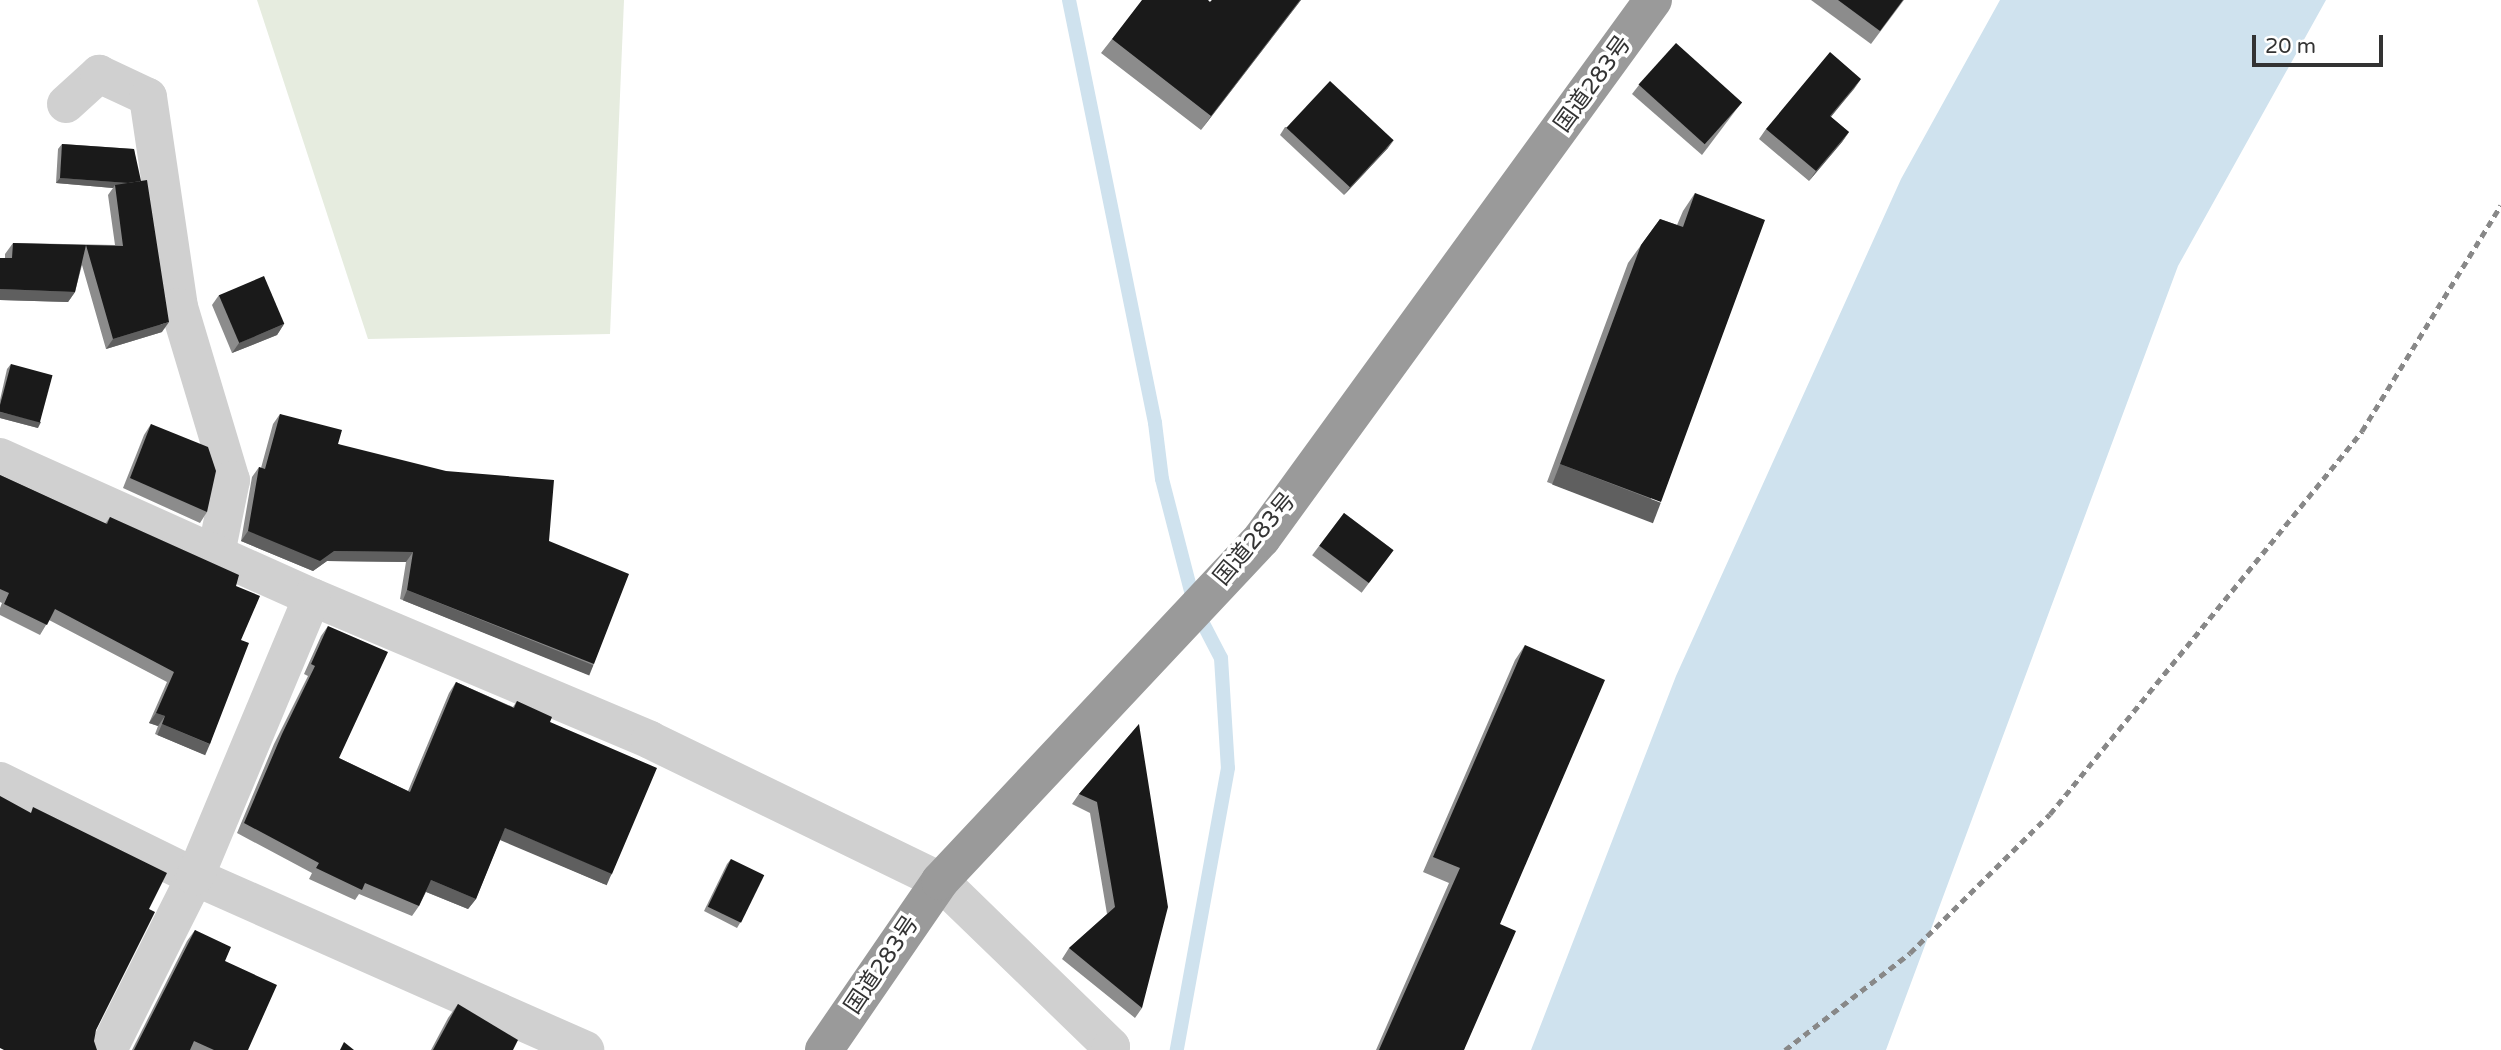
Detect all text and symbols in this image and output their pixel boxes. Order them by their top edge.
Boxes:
scale bar [2256,21,2387,65]
street label: 国道283号 [1549,30,1637,138]
text: 20 m [2265,34,2316,59]
street label: 国道283号 [1208,487,1302,591]
street label: 国道283号 [839,911,925,1019]

